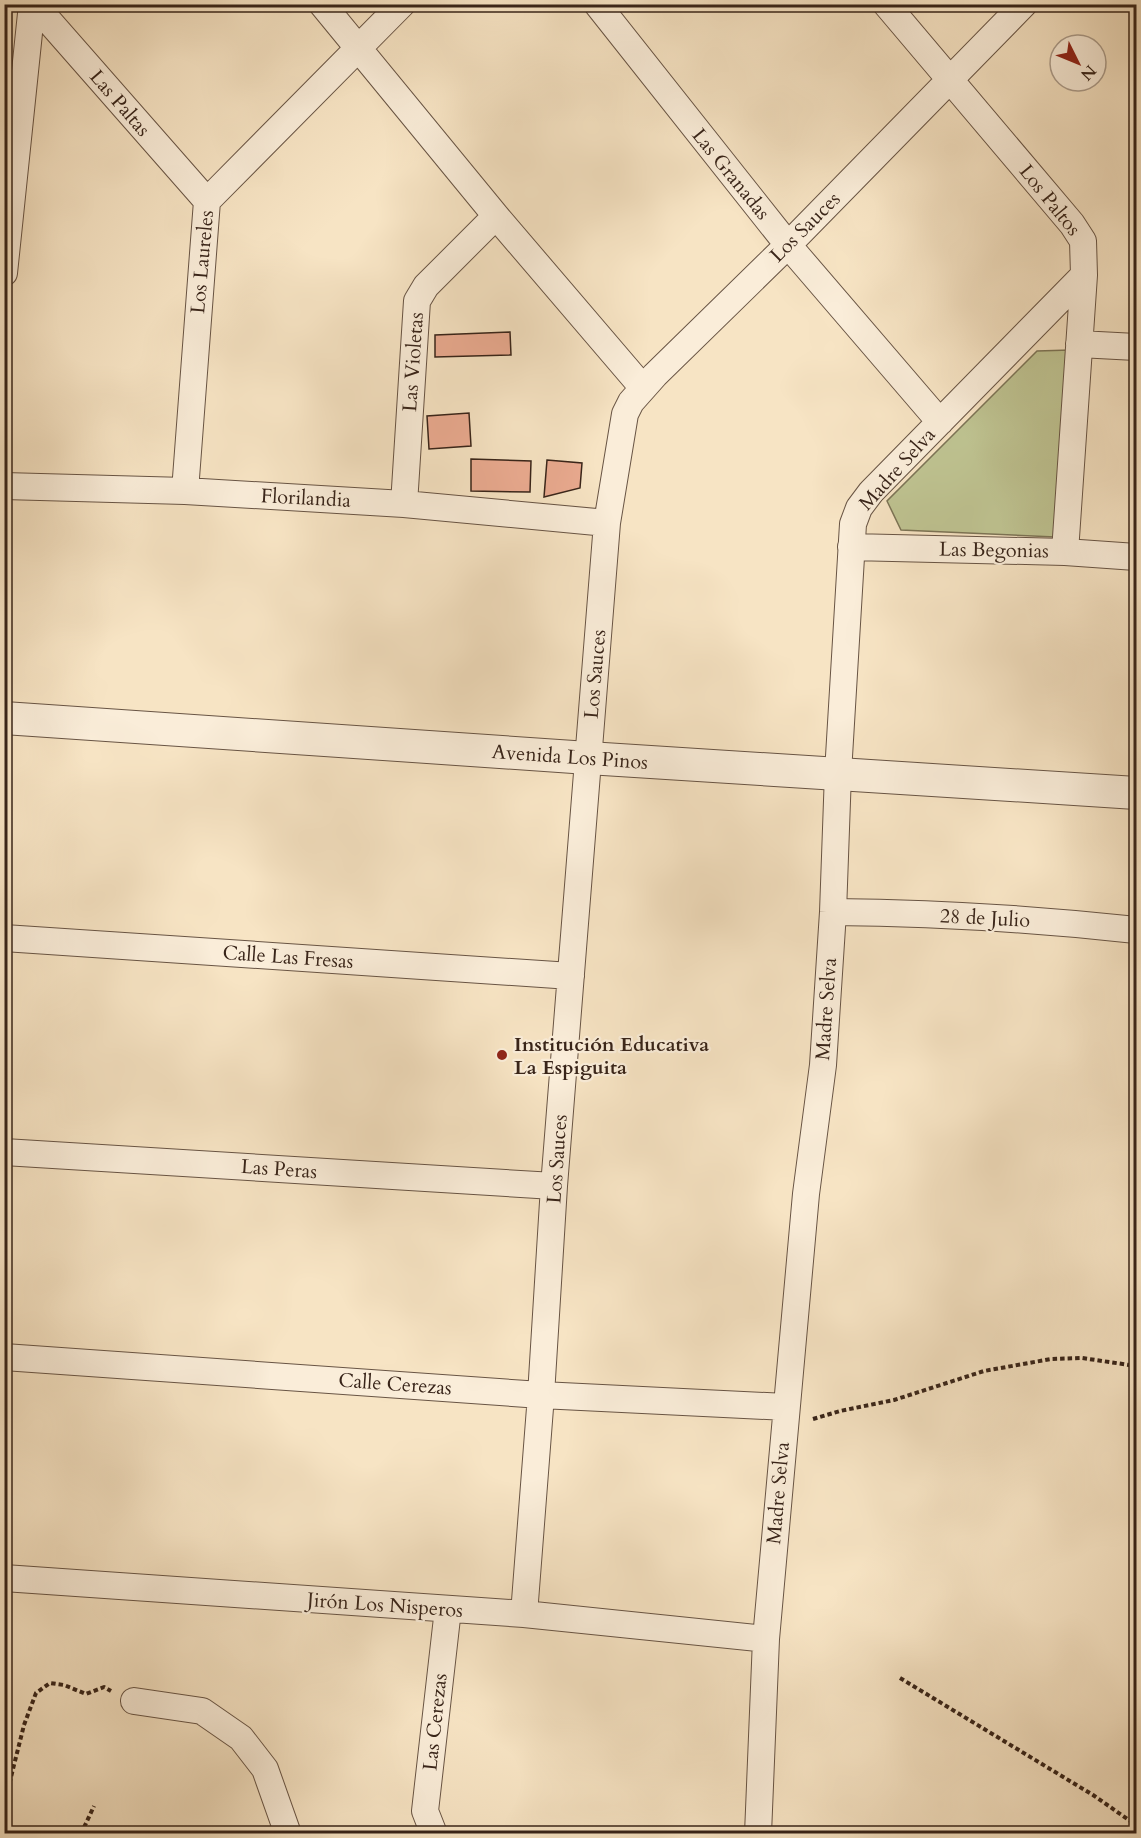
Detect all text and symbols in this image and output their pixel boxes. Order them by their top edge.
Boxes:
north arrow [1048,33,1108,93]
text: N [1075,60,1101,85]
street label: Las Paltas [84,64,156,142]
street label: Las Granadas [686,123,776,225]
street label: Los Paltos [1013,159,1087,241]
street label: Los Sauces [764,186,846,268]
street label: Los Laureles [184,209,220,315]
street label: Las Violetas [396,311,430,413]
street label: Madre Selva [853,421,942,516]
street label: Florilandia [260,482,352,514]
street label: Las Begonias [939,536,1049,564]
street label: Los Sauces [578,628,612,720]
street label: Avenida Los Pinos [491,738,649,776]
street label: 28 de Julio [939,902,1031,934]
street label: Calle Las Fresas [222,939,354,975]
street label: Madre Selva [809,956,843,1061]
place label: Institución Educativa La Espiguita [514,1031,709,1081]
marker: Institución Educativa La Espiguita [495,1048,509,1062]
street label: Los Sauces [540,1113,574,1205]
street label: Las Peras [240,1153,318,1185]
street label: Calle Cerezas [337,1367,453,1401]
street label: Madre Selva [760,1440,796,1545]
street label: Jirón Los Nisperos [303,1586,464,1624]
street label: Las Cerezas [416,1672,454,1772]

